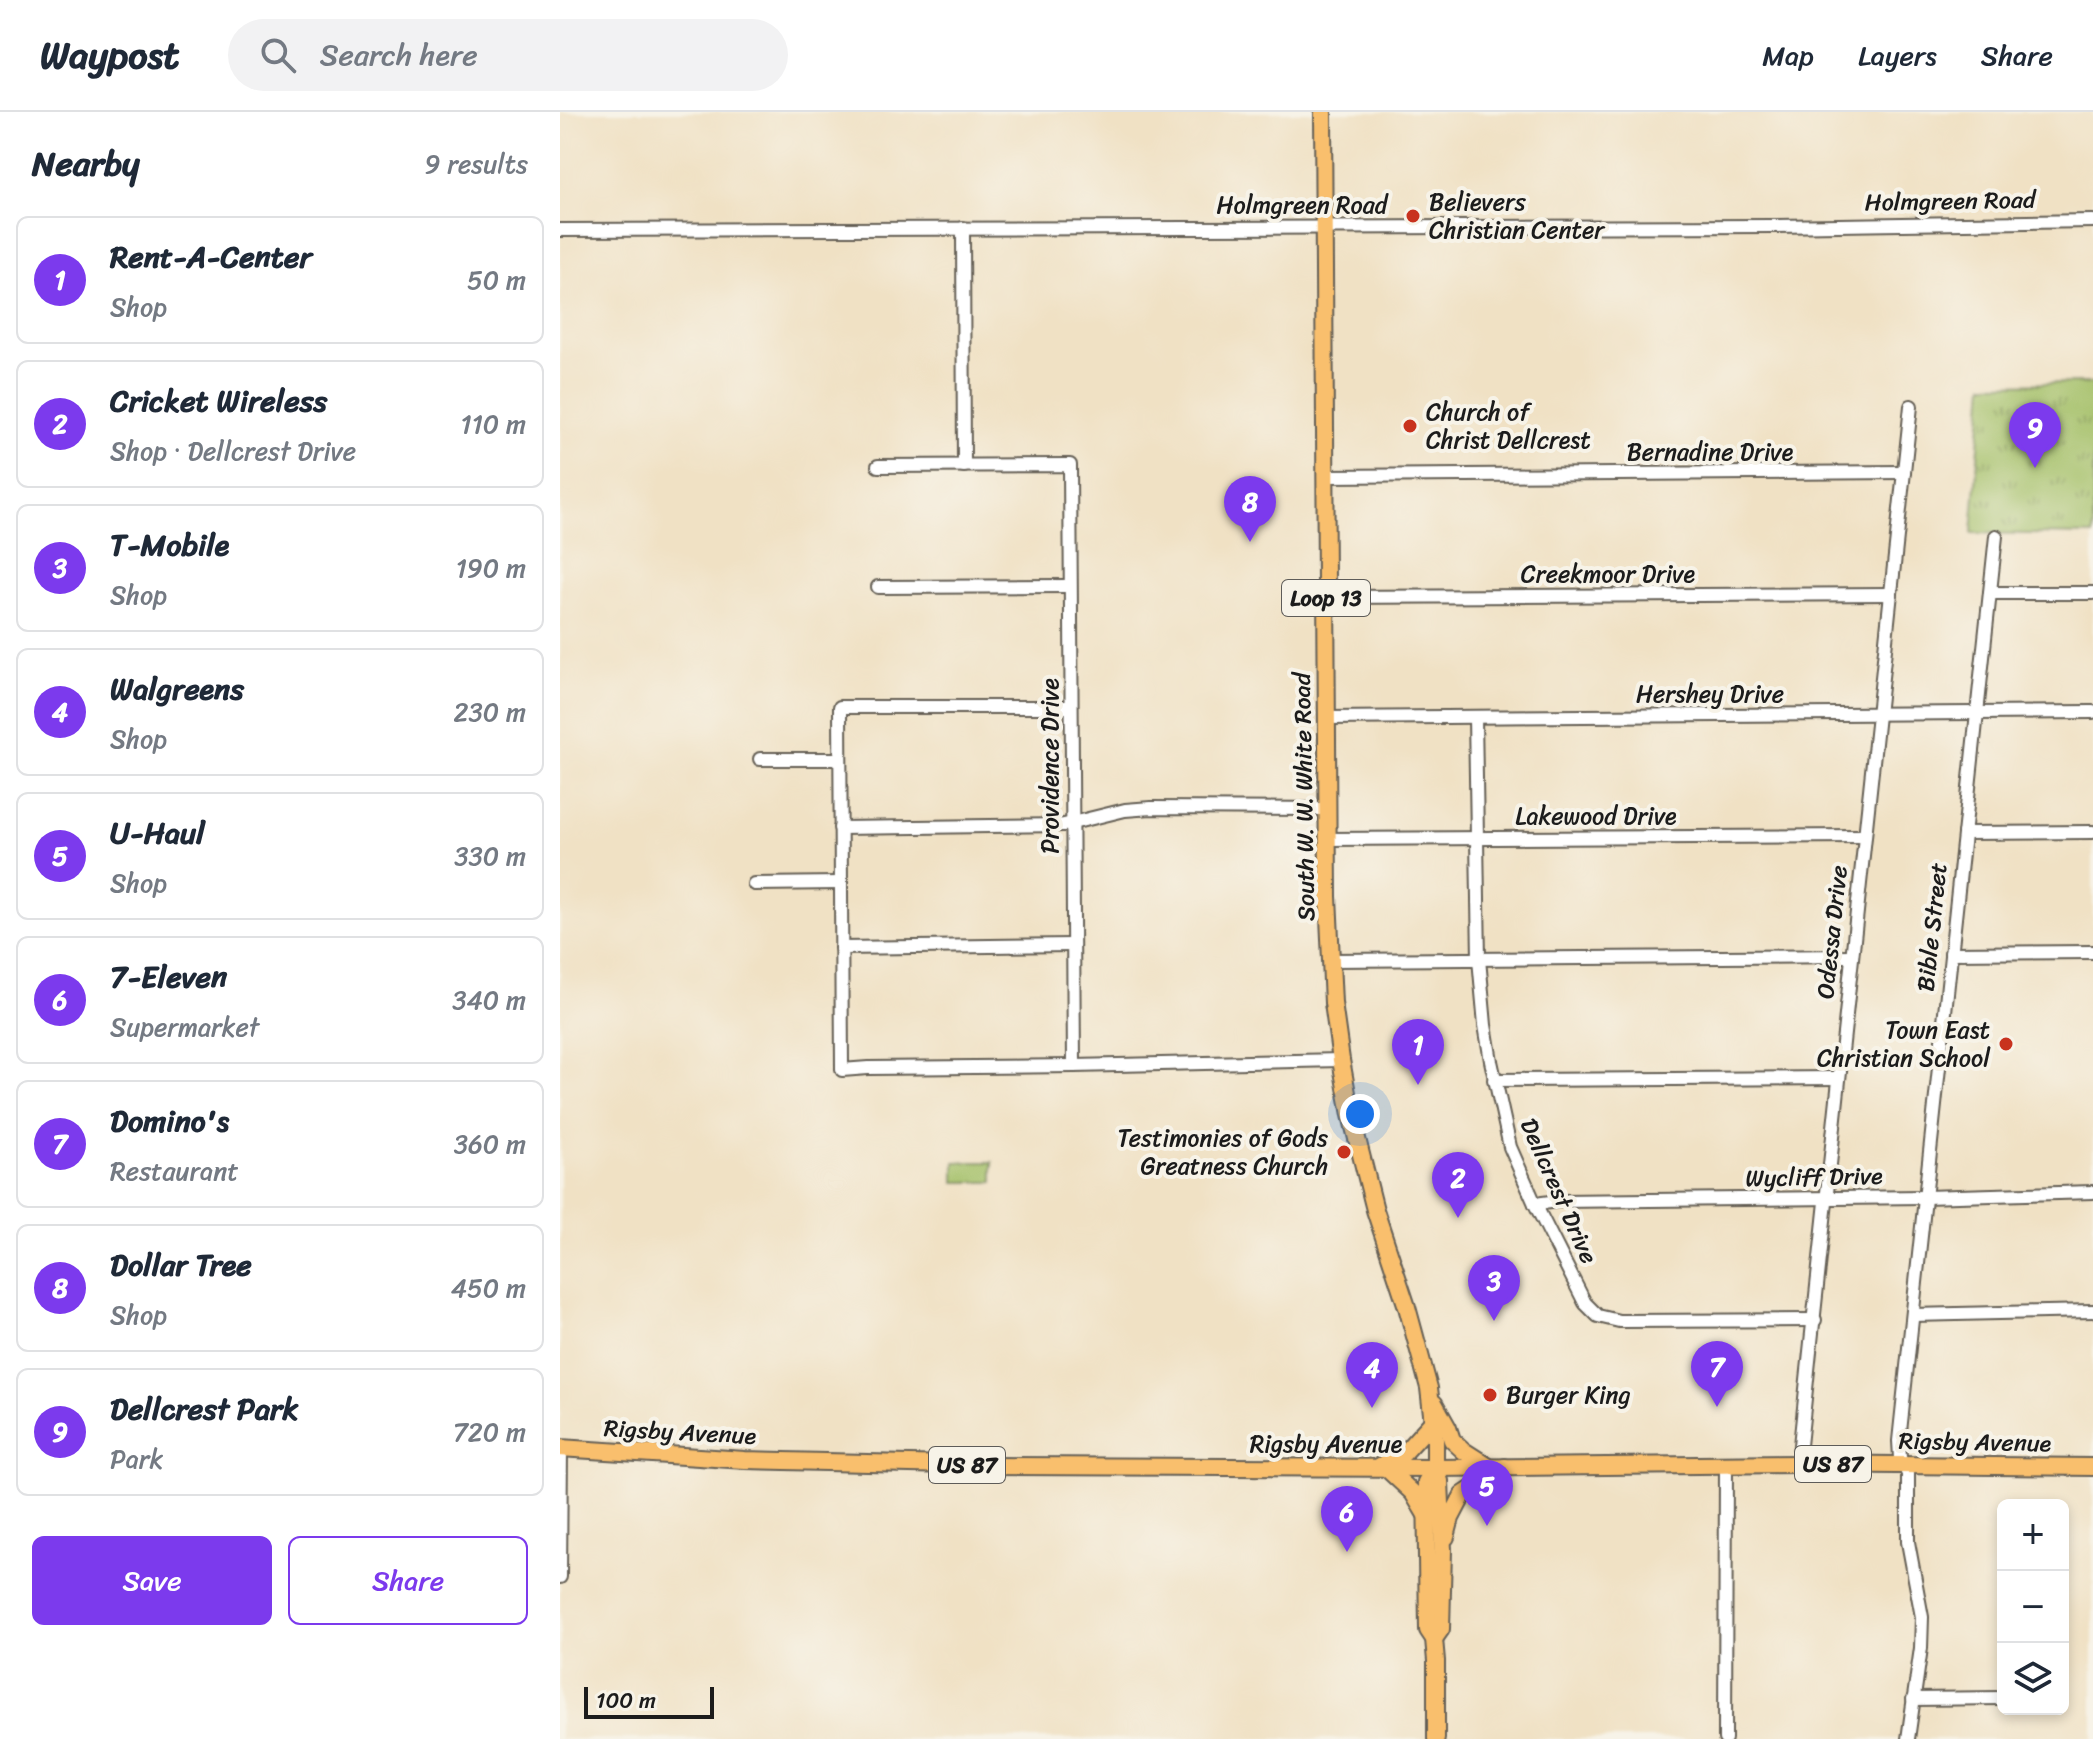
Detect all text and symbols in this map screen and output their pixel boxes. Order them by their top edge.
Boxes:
search box [228,19,788,91]
text: Waypost [40,22,180,89]
text: Search here [320,28,478,82]
text: Map [1762,31,1814,80]
text: Layers [1858,31,1937,80]
text: Share [1981,31,2053,80]
icon: search [256,33,300,77]
text: Nearby [32,134,140,194]
text: 9 results [425,141,528,187]
street label: Holmgreen Road [1864,178,2037,223]
place label: Believers Christian Center [1429,181,1606,251]
street label: Holmgreen Road [1217,184,1389,226]
marker: Believers Christian Center [1404,207,1422,225]
text: Rent-A-Center [110,230,312,284]
text: 1 [54,257,66,303]
text: 50 m [467,257,526,303]
text: Shop [110,284,167,330]
text: Cricket Wireless [110,374,327,428]
place label: Church of Christ Dellcrest [1426,391,1591,461]
text: 2 [52,401,68,447]
text: 110 m [461,401,526,447]
pin: 9 [2009,402,2061,468]
marker: Church of Christ Dellcrest [1401,417,1419,435]
text: Shop · Dellcrest Drive [110,428,356,474]
street label: Bernadine Drive [1627,431,1794,473]
pin: 8 [1224,476,1276,542]
text: T-Mobile [110,518,229,572]
text: 3 [53,545,67,591]
text: 190 m [456,545,526,591]
street label: Creekmoor Drive [1521,553,1696,595]
text: Shop [110,572,167,618]
road number: Loop 13 [1282,580,1370,616]
text: Walgreens [110,662,244,716]
street label: South W. W. White Road [1281,671,1327,922]
street label: Hershey Drive [1636,673,1784,715]
street label: Providence Drive [1029,678,1071,854]
text: 4 [52,689,68,735]
text: 230 m [454,689,526,735]
text: Shop [110,716,167,762]
street label: Lakewood Drive [1515,795,1677,837]
text: U-Haul [110,806,205,860]
text: 5 [52,833,68,879]
text: 330 m [454,833,526,879]
text: Shop [110,860,167,906]
street label: Bible Street [1904,860,1960,994]
street label: Odessa Drive [1804,863,1860,1001]
text: 7-Eleven [110,950,227,1004]
text: 6 [53,977,67,1023]
text: 340 m [452,977,526,1023]
text: Supermarket [110,1004,259,1050]
place label: Town East Christian School [1817,1009,1991,1079]
pin: 1 [1392,1019,1444,1085]
marker: Town East Christian School [1997,1035,2015,1053]
text: Domino's [110,1094,229,1148]
your location [1340,1094,1380,1134]
street label: Dellcrest Drive [1508,1111,1610,1271]
place label: Testimonies of Gods Greatness Church [1117,1117,1328,1187]
text: 7 [53,1121,67,1167]
text: 360 m [454,1121,526,1167]
marker: Testimonies of Gods Greatness Church [1335,1143,1353,1161]
text: Restaurant [110,1148,239,1194]
pin: 2 [1432,1152,1484,1218]
street label: Wycliff Drive [1745,1155,1884,1199]
text: Dollar Tree [110,1238,252,1292]
pin: 3 [1468,1255,1520,1321]
text: 8 [52,1265,68,1311]
text: 450 m [451,1265,526,1311]
text: Shop [110,1292,167,1338]
pin: 7 [1691,1341,1743,1407]
pin: 4 [1346,1342,1398,1408]
place label: Burger King [1506,1374,1631,1416]
text: Dellcrest Park [110,1382,298,1436]
marker: Burger King [1481,1386,1499,1404]
street label: Rigsby Avenue [603,1407,758,1457]
text: 9 [52,1409,68,1455]
text: 720 m [453,1409,526,1455]
street label: Rigsby Avenue [1898,1420,2052,1464]
street label: Rigsby Avenue [1250,1423,1403,1465]
text: Park [110,1436,163,1482]
road number: US 87 [1795,1446,1871,1482]
road number: US 87 [929,1447,1005,1483]
pin: 5 [1461,1460,1513,1526]
pin: 6 [1321,1486,1373,1552]
map controls [1997,1499,2069,1715]
button: + [1997,1499,2069,1571]
button: Save [32,1536,272,1625]
button: Share [288,1536,528,1625]
button: − [1997,1571,2069,1643]
button: layers [1997,1643,2069,1715]
text: 100 m [596,1681,656,1720]
scale bar [584,1683,714,1719]

